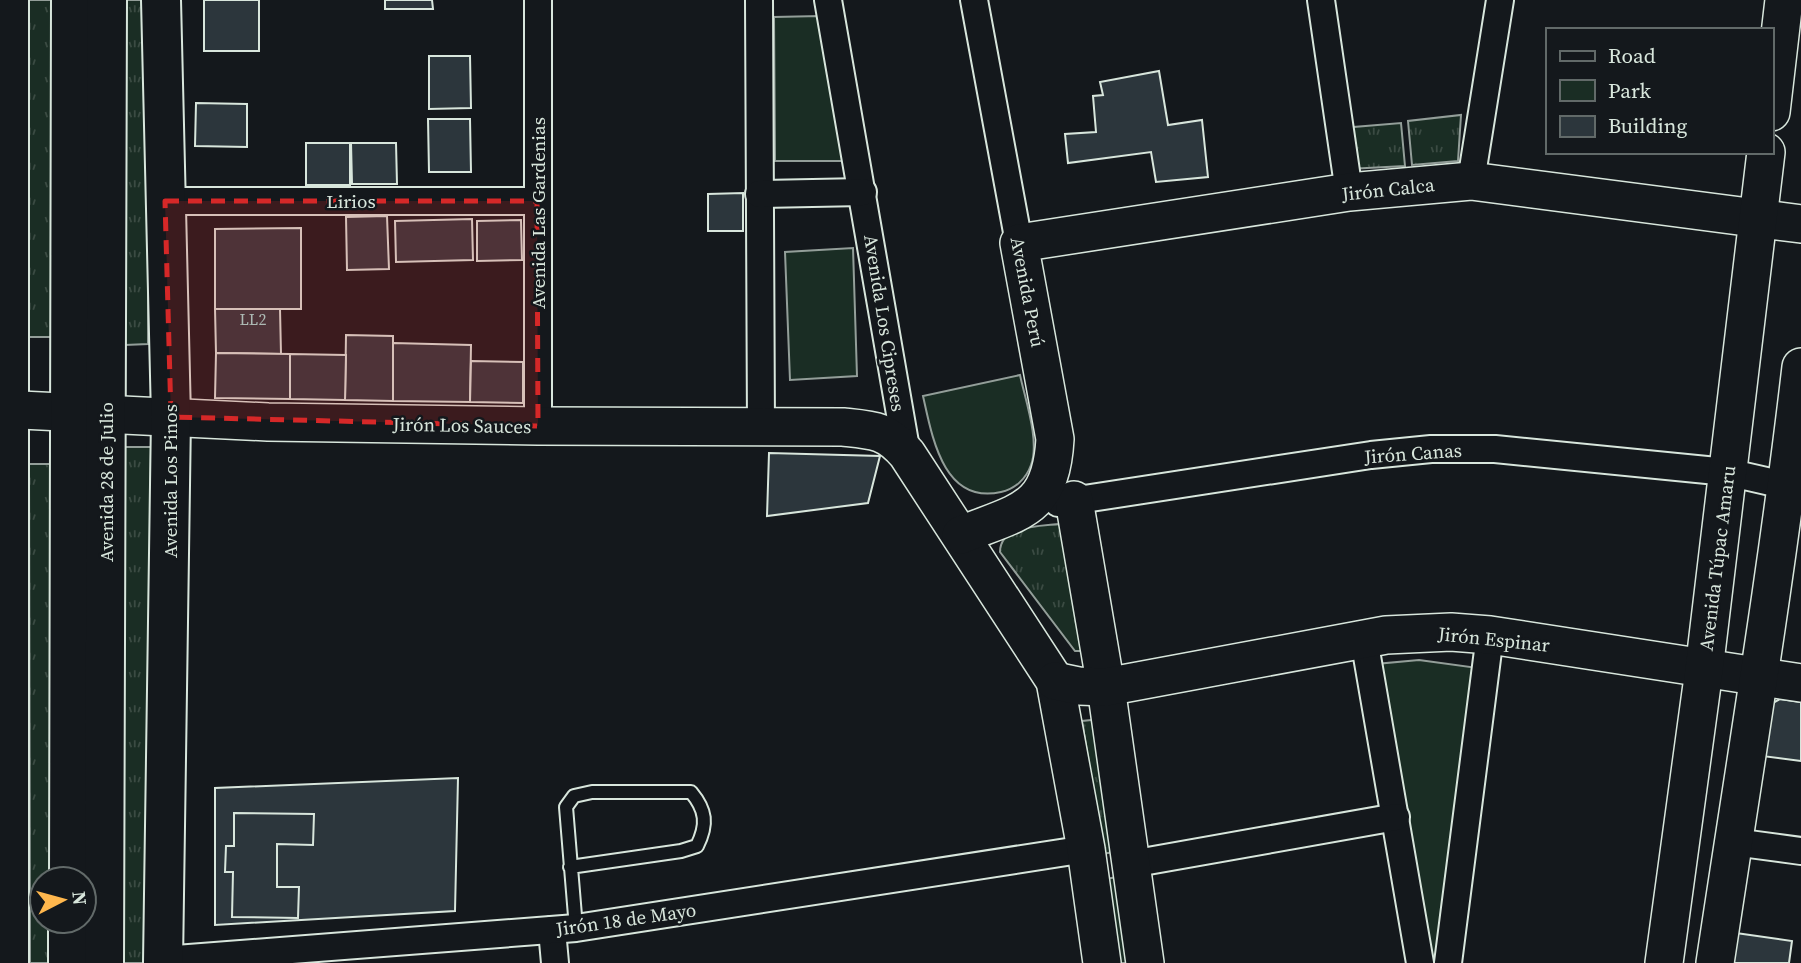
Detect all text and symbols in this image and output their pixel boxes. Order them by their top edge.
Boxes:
legend [1546,28,1773,154]
text: Road [1608,41,1656,70]
text: Park [1608,76,1652,105]
text: Building [1608,111,1687,140]
street label: Avenida Las Gardenias [525,117,551,309]
street label: Jirón Calca [1339,171,1436,207]
street label: Lirios [326,188,376,214]
street label: Avenida Los Cipreses [858,233,912,413]
street label: Avenida Perú [1005,235,1051,349]
house number: LL2 [240,308,266,330]
street label: Avenida 28 de Julio [93,402,119,562]
street label: Avenida Los Pinos [157,404,183,558]
street label: Jirón Los Sauces [391,411,532,439]
street label: Jirón Canas [1362,437,1463,469]
street label: Avenida Túpac Amaru [1693,464,1741,652]
street label: Jirón Espinar [1436,620,1551,658]
north arrow [28,865,98,935]
text: N [66,890,94,907]
street label: Jirón 18 de Mayo [553,896,698,942]

